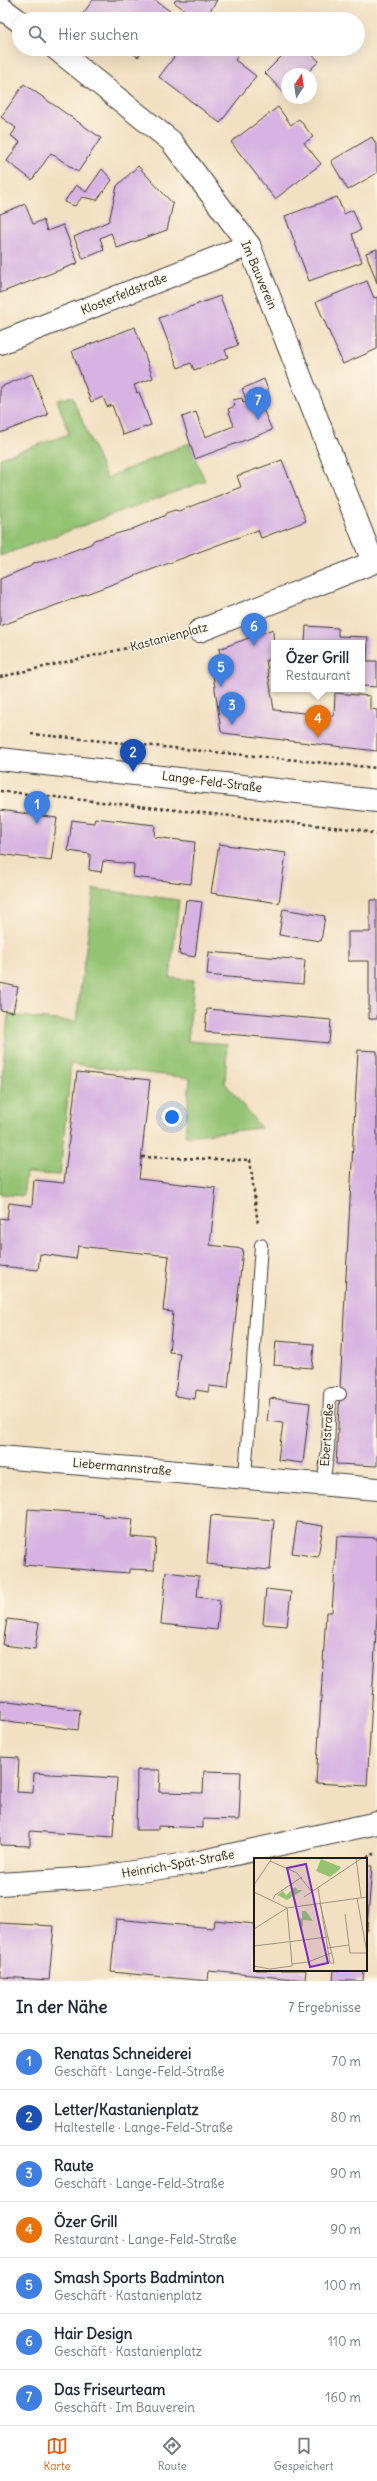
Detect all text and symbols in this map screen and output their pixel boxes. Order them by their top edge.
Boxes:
search box [12,12,365,56]
icon: search [26,23,48,45]
text: Hier suchen [58,25,138,44]
north arrow [281,68,317,104]
street label: Im Bauverein [238,238,281,311]
street label: Klosterfeldstraße [79,269,169,318]
pin: 7 [245,387,271,420]
pin: 6 [241,613,267,646]
street label: Kastanienplatz [128,619,210,654]
popup [271,640,365,692]
text: Özer Grill [286,648,349,667]
pin: 5 [208,654,234,687]
text: Restaurant [286,667,350,684]
pin: 3 [219,692,245,725]
pin: 4 [305,705,331,738]
pin: 2 [120,739,146,772]
street label: Lange-Feld-Straße [161,768,263,795]
pin: 1 [24,791,50,824]
your location [162,1107,182,1127]
street label: Ebertstraße [317,1403,336,1467]
street label: Liebermannstraße [72,1455,172,1478]
street label: Heinrich-Spät-Straße [120,1846,235,1881]
inset map [254,1858,367,1971]
text: In der Nähe [16,1996,108,2018]
text: 7 Ergebnisse [288,1999,361,2016]
text: Renatas Schneiderei [54,2044,191,2063]
text: 1 [26,2053,32,2070]
text: 70 m [332,2053,361,2070]
text: Geschäft · Lange-Feld-Straße [54,2063,225,2080]
text: Letter/Kastanienplatz [54,2100,199,2119]
text: 2 [25,2109,33,2126]
text: 80 m [330,2109,361,2126]
text: Haltestelle · Lange-Feld-Straße [54,2119,233,2136]
text: Raute [54,2156,94,2175]
text: 3 [25,2165,33,2182]
text: 90 m [330,2165,361,2182]
text: Geschäft · Lange-Feld-Straße [54,2175,225,2192]
text: Özer Grill [54,2212,117,2231]
text: 4 [25,2221,33,2238]
text: 90 m [330,2221,361,2238]
text: Restaurant · Lange-Feld-Straße [54,2231,237,2248]
text: Smash Sports Badminton [54,2268,224,2287]
text: 5 [25,2277,33,2294]
text: 100 m [324,2277,361,2294]
text: Geschäft · Kastanienplatz [54,2287,202,2304]
text: Hair Design [54,2324,132,2343]
text: 6 [25,2333,33,2350]
text: 110 m [328,2333,361,2350]
text: Geschäft · Kastanienplatz [54,2343,202,2360]
text: Das Friseurteam [54,2380,165,2399]
text: 7 [26,2389,32,2406]
text: 160 m [325,2389,361,2406]
text: Geschäft · Im Bauverein [54,2399,195,2416]
tab: Karte [44,2435,71,2473]
tab: Route [158,2435,187,2473]
tab: Gespeichert [274,2435,333,2473]

